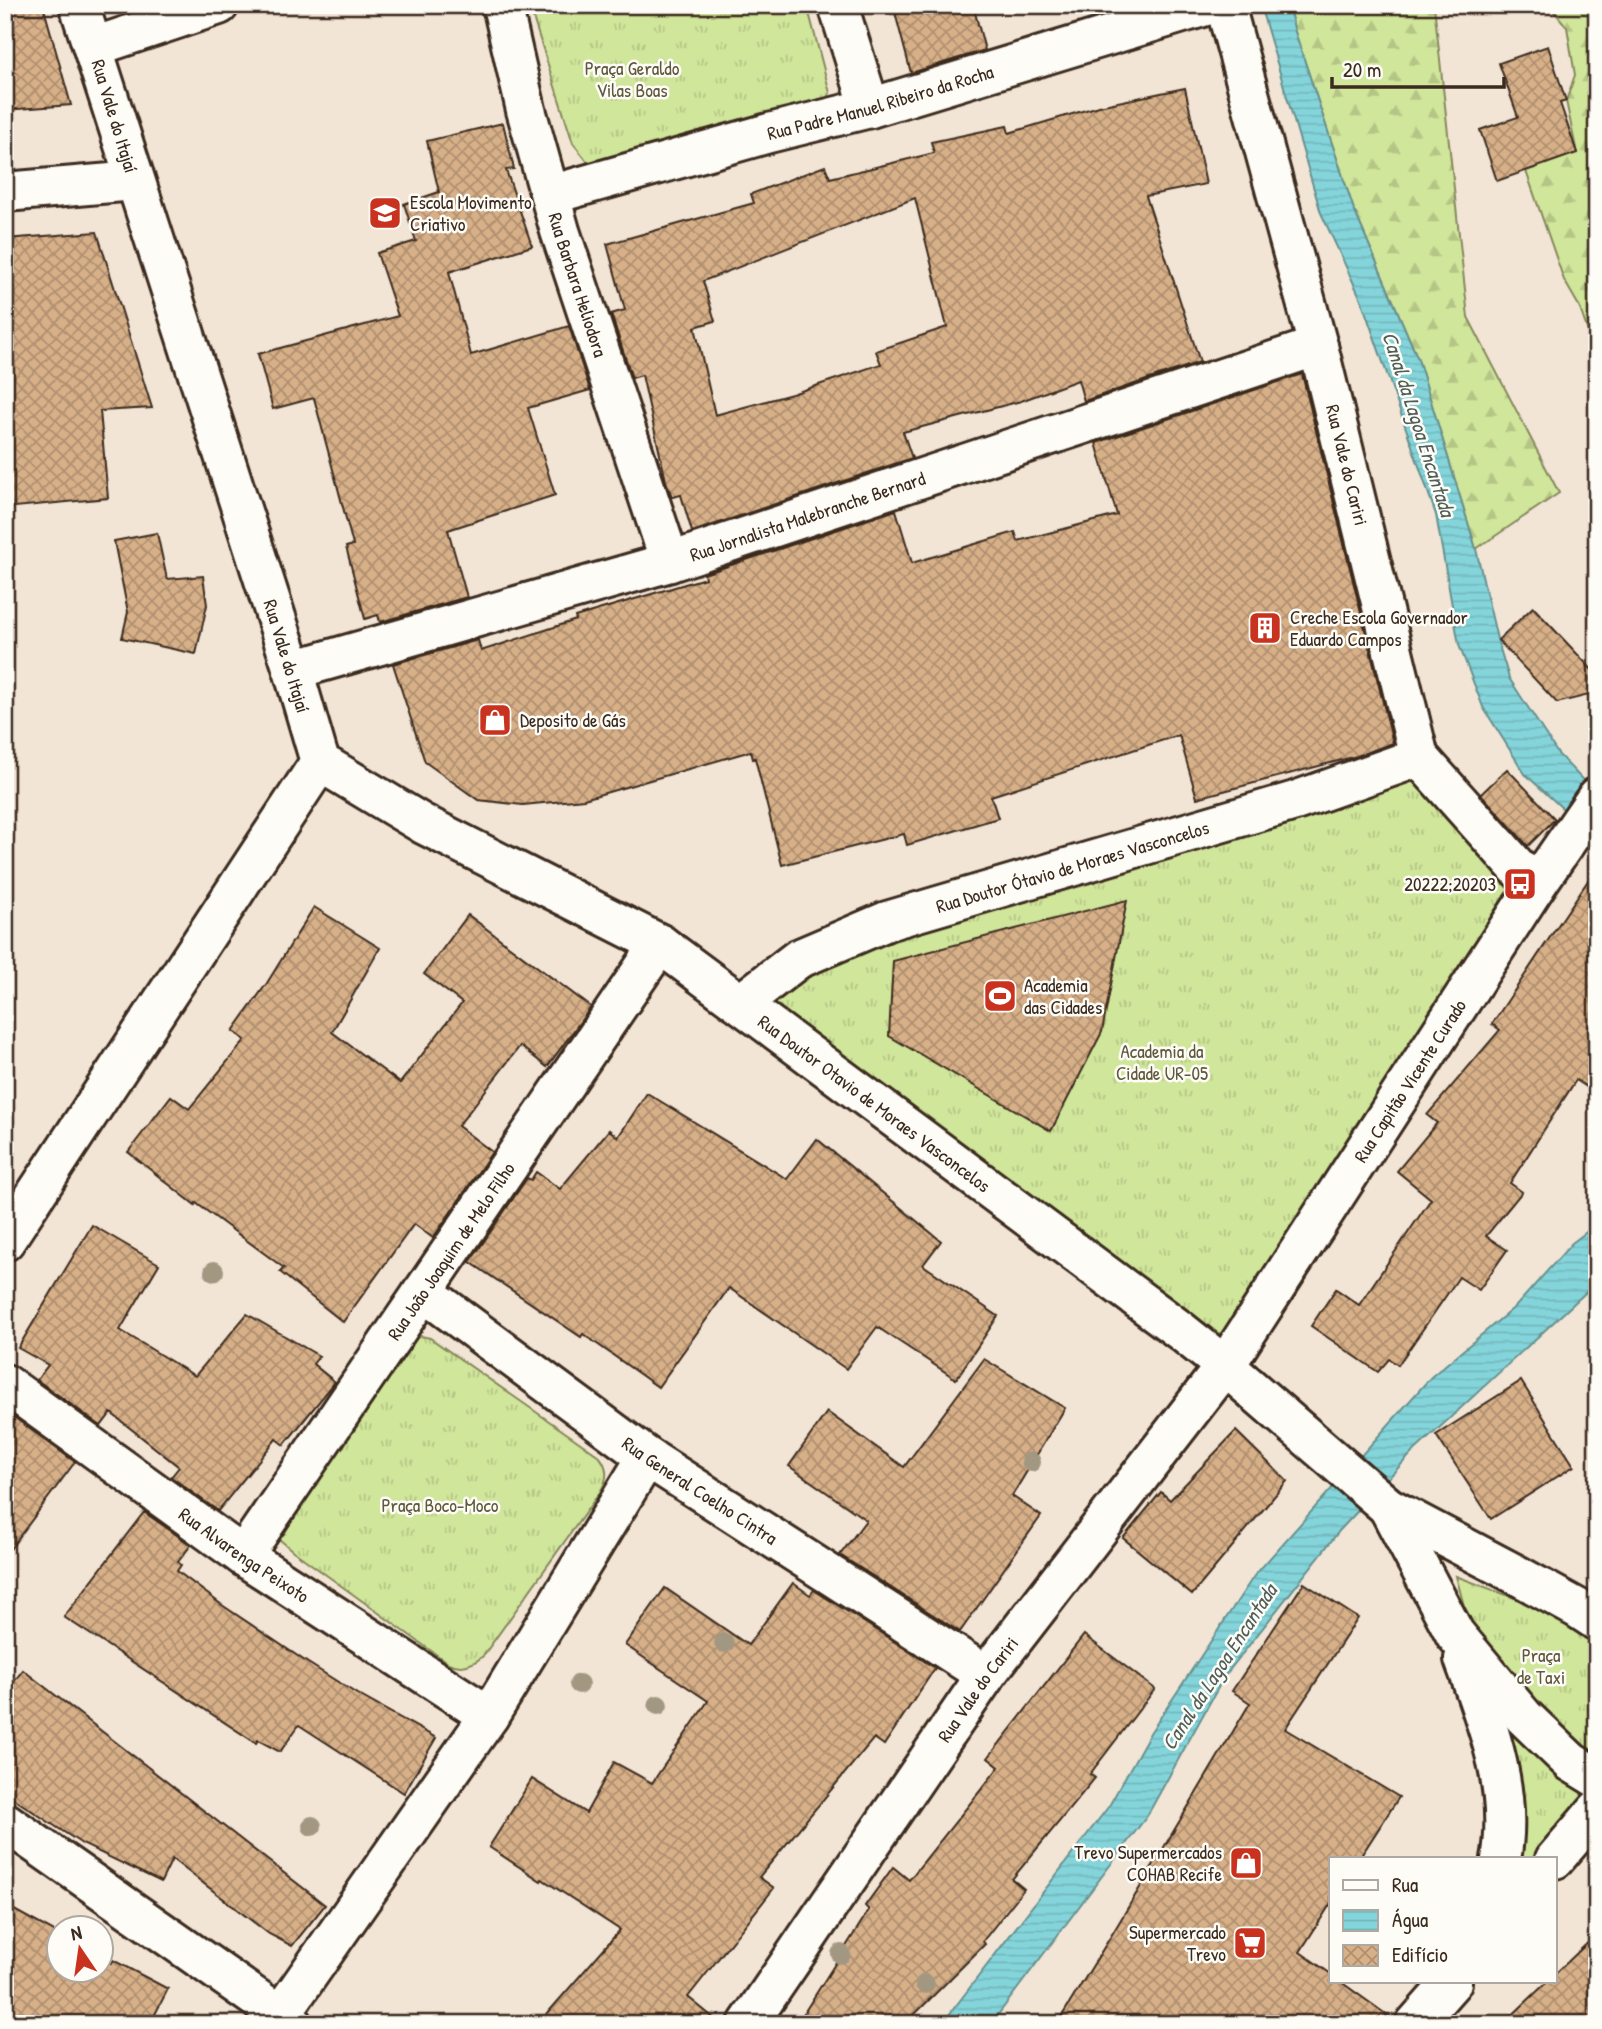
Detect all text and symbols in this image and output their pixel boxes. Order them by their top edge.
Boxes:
scale bar [1332,46,1504,90]
park label: Praça Geraldo Vilas Boas [585,55,680,103]
text: 20 m [1343,55,1381,84]
street label: Rua Vale do Itajaí [85,56,145,176]
street label: Rua Padre Manuel Ribeiro da Rocha [764,58,997,146]
place label: Escola Movimento Criativo [410,189,532,237]
school or university icon: Escola Movimento Criativo [366,194,404,232]
street label: Rua Barbara Heliodora [542,210,614,361]
water label: Canal da Lagoa Encantada [1375,328,1463,523]
street label: Rua Vale do Cariri [1320,402,1375,528]
street label: Rua Jornalista Malebranche Bernard [686,465,929,567]
street label: Rua Vale do Itajaí [257,596,317,716]
place label: Creche Escola Governador Eduardo Campos [1290,604,1469,652]
building icon: Creche Escola Governador Eduardo Campos [1246,609,1284,647]
shop icon: Deposito de Gás [476,701,514,739]
place label: Deposito de Gás [520,707,626,733]
street label: Rua Doutor Ótavio de Moraes Vasconcelos [933,814,1212,919]
bus stop icon: 20222;20203 [1501,865,1539,903]
place label: 20222;20203 [1404,871,1496,897]
place label: Academia das Cidades [1024,972,1102,1020]
sports icon: Academia das Cidades [981,977,1019,1015]
street label: Rua Capitão Vicente Curado [1347,994,1472,1167]
street label: Rua Doutor Otavio de Moraes Vasconcelos [753,1008,996,1198]
park label: Academia da Cidade UR-05 [1116,1038,1208,1086]
street label: Rua João Joaquim de Melo Filho [381,1157,521,1345]
street label: Rua General Coelho Cintra [617,1430,783,1551]
park label: Praça Boco-Moco [381,1492,499,1518]
street label: Rua Alvarenga Peixoto [174,1501,315,1609]
water label: Canal da Lagoa Encantada [1154,1576,1285,1756]
street label: Rua Vale do Cariri [931,1631,1024,1747]
park label: Praça de Taxi [1517,1642,1565,1690]
place label: Trevo Supermercados COHAB Recife [1074,1839,1222,1887]
shop icon: Trevo Supermercados COHAB Recife [1227,1844,1265,1882]
legend [1329,1857,1556,1983]
text: Rua [1392,1870,1418,1899]
text: Água [1392,1905,1428,1934]
north arrow [46,1913,116,1983]
text: N [68,1919,84,1946]
place label: Supermercado Trevo [1129,1919,1226,1967]
supermarket icon: Supermercado Trevo [1231,1924,1269,1962]
text: Edifício [1392,1940,1448,1969]

